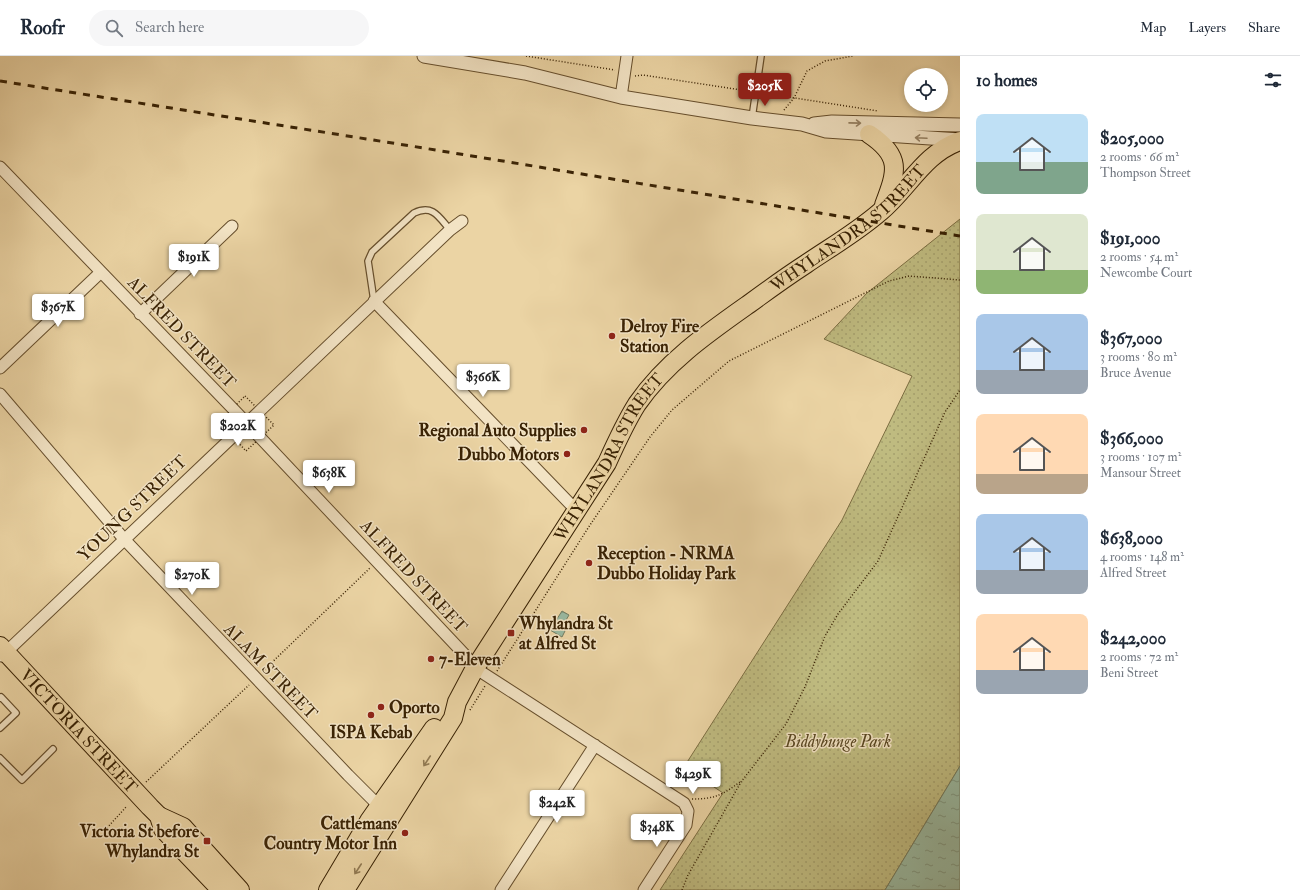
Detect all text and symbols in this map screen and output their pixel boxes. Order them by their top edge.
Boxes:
search box [89,10,369,46]
text: Roofr [20,16,65,40]
icon: search [103,17,125,39]
text: Search here [135,18,204,37]
text: Map [1140,19,1166,36]
text: Layers [1188,19,1226,36]
text: Share [1248,19,1280,36]
map controls [904,68,948,112]
button: locate [904,68,948,112]
icon: filters [1262,69,1284,91]
text: 10 homes [976,70,1037,91]
pin: $205K [737,73,793,107]
text: $205K [747,78,783,94]
one-way arrow [848,119,861,127]
text: $205,000 [1100,128,1164,149]
icon: home [1008,130,1056,178]
one-way arrow [915,134,928,142]
text: 2 rooms · 66 m² [1100,149,1179,165]
street label: WHYLANDRA STREET [765,160,930,297]
text: Thompson Street [1100,165,1191,181]
text: $191,000 [1100,228,1161,249]
icon: home [1008,230,1056,278]
pin: $191K [166,244,222,278]
text: $191K [178,249,210,265]
text: 2 rooms · 54 m² [1100,249,1178,265]
text: Newcombe Court [1100,265,1192,281]
street label: ALFRED STREET [122,271,241,393]
pin: $367K [30,294,86,328]
text: $367K [41,299,75,315]
place label: Delroy Fire Station [620,316,700,357]
text: $367,000 [1100,328,1162,349]
icon: home [1008,330,1056,378]
marker: Delroy Fire Station [607,331,617,341]
text: 3 rooms · 80 m² [1100,349,1177,365]
pin: $366K [455,364,511,398]
text: Bruce Avenue [1100,365,1171,381]
text: $366K [466,369,500,385]
street label: WHYLANDRA STREET [549,369,668,546]
pin: $202K [210,413,266,447]
text: $202K [220,418,256,434]
place label: Regional Auto Supplies [419,420,576,442]
marker: Regional Auto Supplies [579,425,589,435]
text: $366,000 [1100,428,1163,449]
icon: home [1008,430,1056,478]
place label: Dubbo Motors [458,444,559,465]
marker: Dubbo Motors [562,449,572,459]
text: 3 rooms · 107 m² [1100,449,1181,465]
street label: YOUNG STREET [73,451,191,566]
pin: $638K [301,460,357,494]
text: $638K [312,465,346,481]
text: Mansour Street [1100,465,1181,481]
street label: ALFRED STREET [355,515,472,638]
text: $638,000 [1100,528,1163,549]
icon: home [1008,530,1056,578]
place label: Reception - NRMA Dubbo Holiday Park [597,543,737,585]
text: 4 rooms · 148 m² [1100,549,1184,565]
marker: Reception - NRMA Dubbo Holiday Park [584,558,594,568]
pin: $270K [164,562,220,596]
text: Alfred Street [1100,565,1167,581]
text: $270K [174,567,210,583]
place label: Whylandra St at Alfred St [518,613,613,654]
street label: ALAM STREET [219,618,322,724]
marker: Whylandra St at Alfred St [506,628,516,638]
text: $242,000 [1100,628,1166,649]
icon: home [1008,630,1056,678]
place label: 7-Eleven [439,649,501,670]
text: 2 rooms · 72 m² [1100,649,1178,665]
marker: 7-Eleven [426,654,436,664]
street label: VICTORIA STREET [16,665,142,798]
text: Beni Street [1100,665,1158,681]
place label: Oporto [389,697,440,719]
marker: Oporto [376,702,386,712]
marker: ISPA Kebab [366,710,376,720]
place label: ISPA Kebab [330,722,413,743]
park label: Biddybunge Park [784,731,891,752]
one-way arrow [422,755,430,767]
pin: $429K [665,761,721,795]
text: $429K [675,766,711,782]
pin: $242K [529,790,585,824]
text: $242K [539,795,575,811]
place label: Cattlemans Country Motor Inn [264,813,397,855]
pin: $348K [629,814,685,848]
text: $348K [640,819,674,835]
place label: Victoria St before Whylandra St [79,821,200,863]
marker: Cattlemans Country Motor Inn [400,828,410,838]
marker: Victoria St before Whylandra St [202,836,212,846]
one-way arrow [354,863,362,875]

